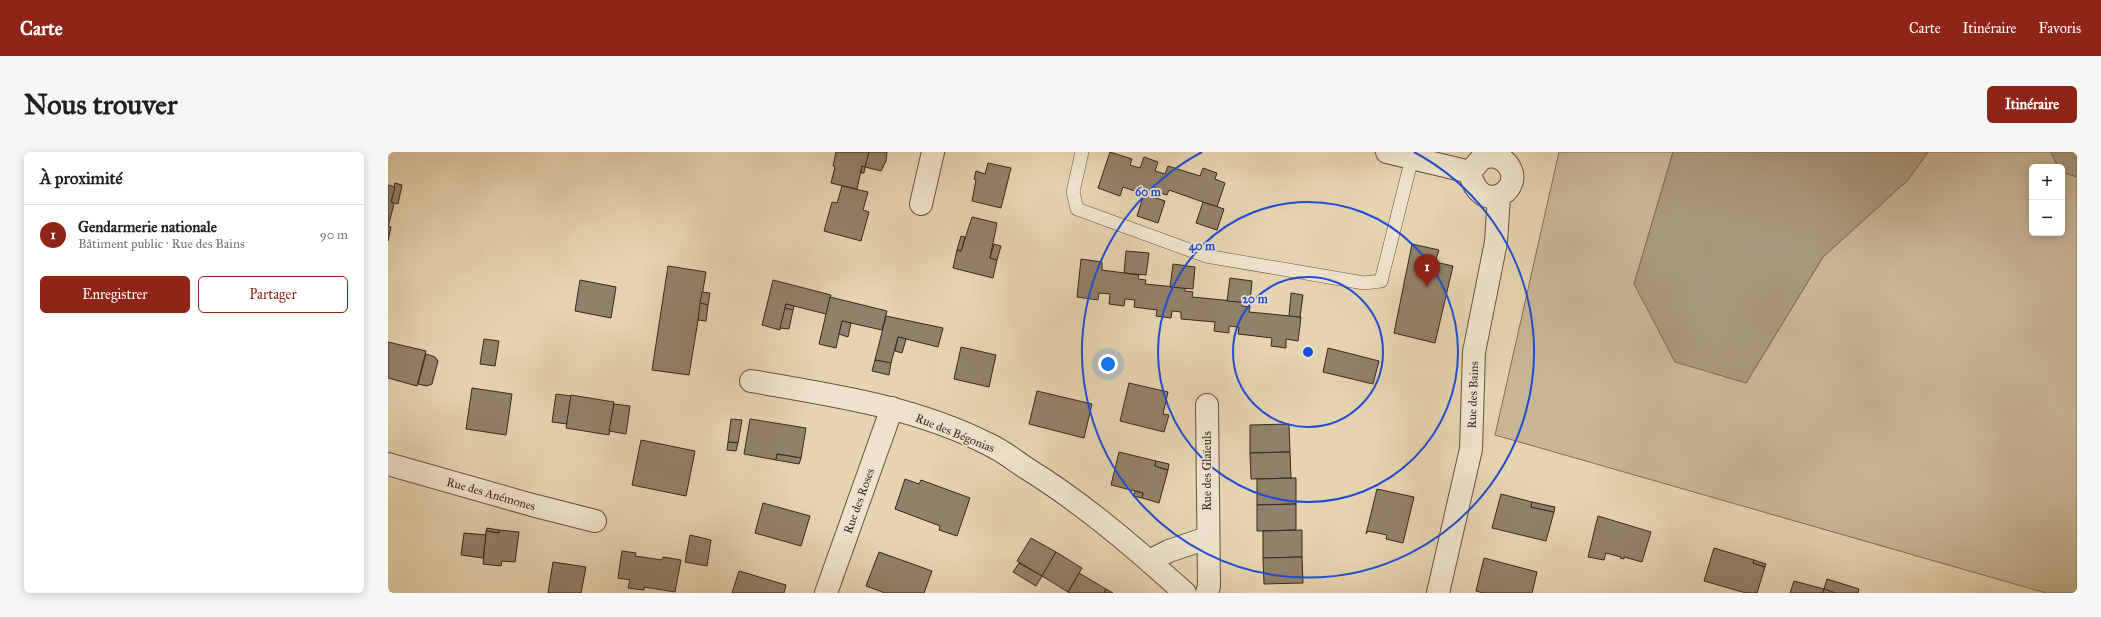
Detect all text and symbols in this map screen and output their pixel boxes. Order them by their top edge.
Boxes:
text: Carte [20,17,63,40]
text: Carte [1909,20,1941,37]
text: Itinéraire [1963,20,2016,37]
text: Favoris [2038,20,2081,37]
button: Itinéraire [1987,86,2077,123]
text: Nous trouver [24,87,177,122]
map controls [2029,164,2065,236]
button: + [2029,164,2065,200]
text: À proximité [40,168,123,189]
text: 60 m [1135,185,1162,199]
button: − [2029,200,2065,236]
text: Gendarmerie nationale [78,218,217,236]
text: 1 [50,227,56,243]
text: 90 m [320,227,348,243]
text: Bâtiment public · Rue des Bains [78,236,245,252]
text: 40 m [1189,239,1216,254]
pin: 1 [1414,254,1440,287]
button: Enregistrer [40,276,190,313]
button: Partager [198,276,348,313]
text: 20 m [1242,292,1269,306]
centre of rings [1301,345,1315,359]
your location [1098,354,1118,374]
street label: Rue des Bains [1465,361,1481,429]
street label: Rue des Bégonias [913,411,997,456]
street label: Rue des Glaïeuls [1200,431,1214,511]
street label: Rue des Roses [841,466,877,536]
street label: Rue des Anémones [445,475,537,513]

